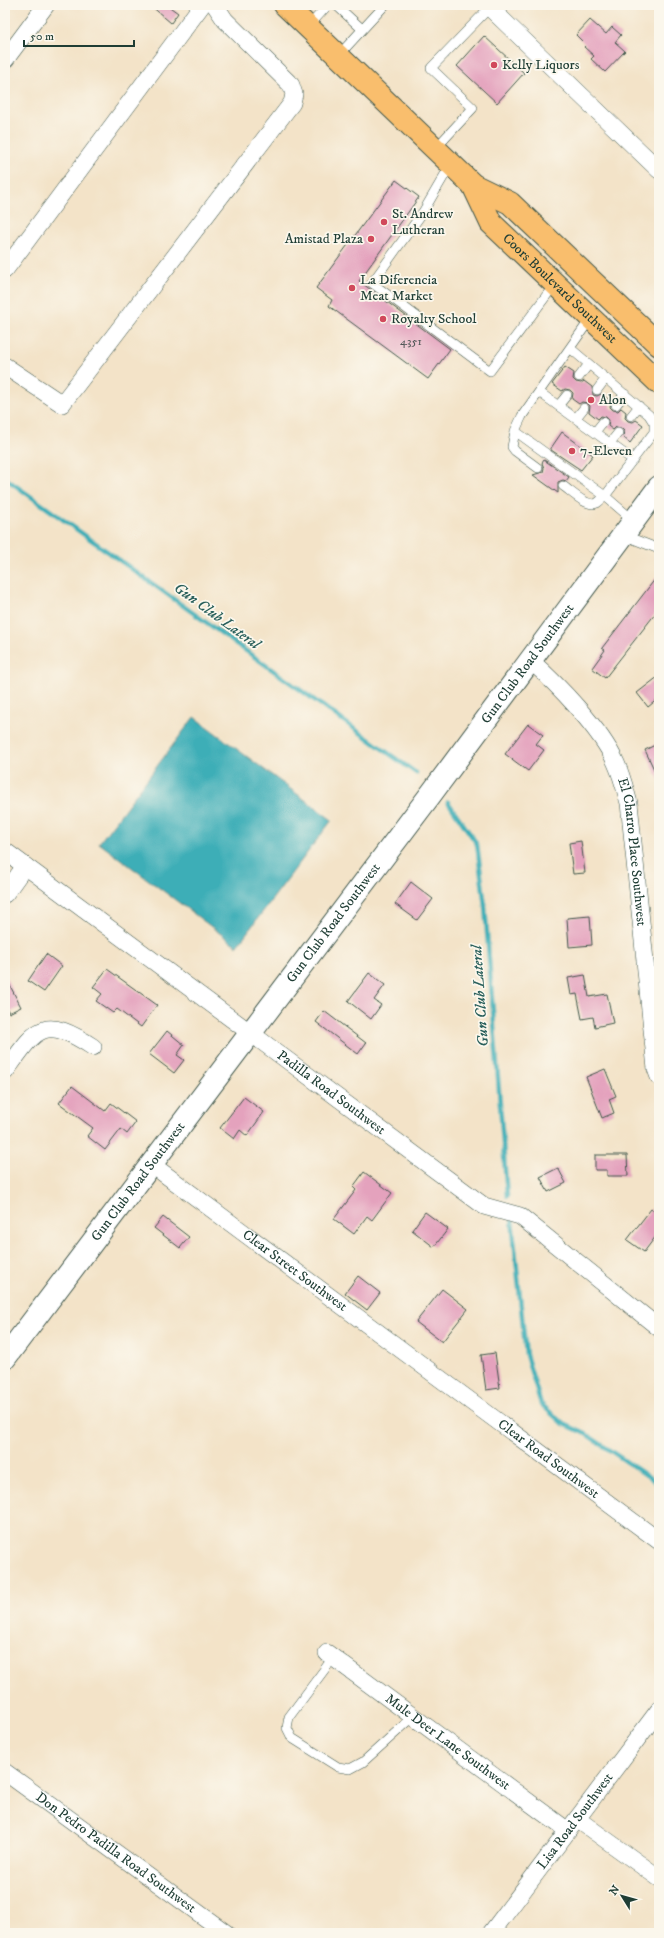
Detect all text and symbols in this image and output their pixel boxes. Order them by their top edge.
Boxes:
scale bar [24,22,134,48]
text: 50 m [30,29,54,44]
place label: Kelly Liquors [502,56,580,74]
marker: Kelly Liquors [489,60,499,70]
place label: St. Andrew Lutheran [392,205,453,239]
marker: St. Andrew Lutheran [379,217,389,227]
place label: Amistad Plaza [285,230,363,248]
street label: Coors Boulevard Southwest [498,230,621,348]
marker: Amistad Plaza [366,234,376,244]
place label: La Diferencia Meat Market [360,271,437,305]
marker: La Diferencia Meat Market [347,283,357,293]
place label: Royalty School [391,310,477,328]
marker: Royalty School [378,314,388,324]
house number: 4351 [400,334,422,349]
place label: Alon [599,391,627,409]
marker: Alon [586,395,596,405]
place label: 7-Eleven [580,442,633,460]
marker: 7-Eleven [567,446,577,456]
water label: Gun Club Lateral [170,578,266,655]
street label: Gun Club Road Southwest [477,600,579,727]
street label: El Charro Place Southwest [613,775,651,928]
street label: Gun Club Road Southwest [282,859,385,987]
water label: Gun Club Lateral [467,942,493,1048]
street label: Padilla Road Southwest [273,1047,389,1139]
street label: Gun Club Road Southwest [87,1118,189,1245]
street label: Clear Street Southwest [239,1226,351,1316]
street label: Clear Road Southwest [494,1415,603,1503]
street label: Mule Deer Lane Southwest [381,1690,514,1795]
street label: Lisa Road Southwest [533,1769,618,1873]
street label: Don Pedro Padilla Road Southwest [32,1788,200,1917]
north arrow [602,1876,642,1916]
text: N [607,1883,623,1898]

